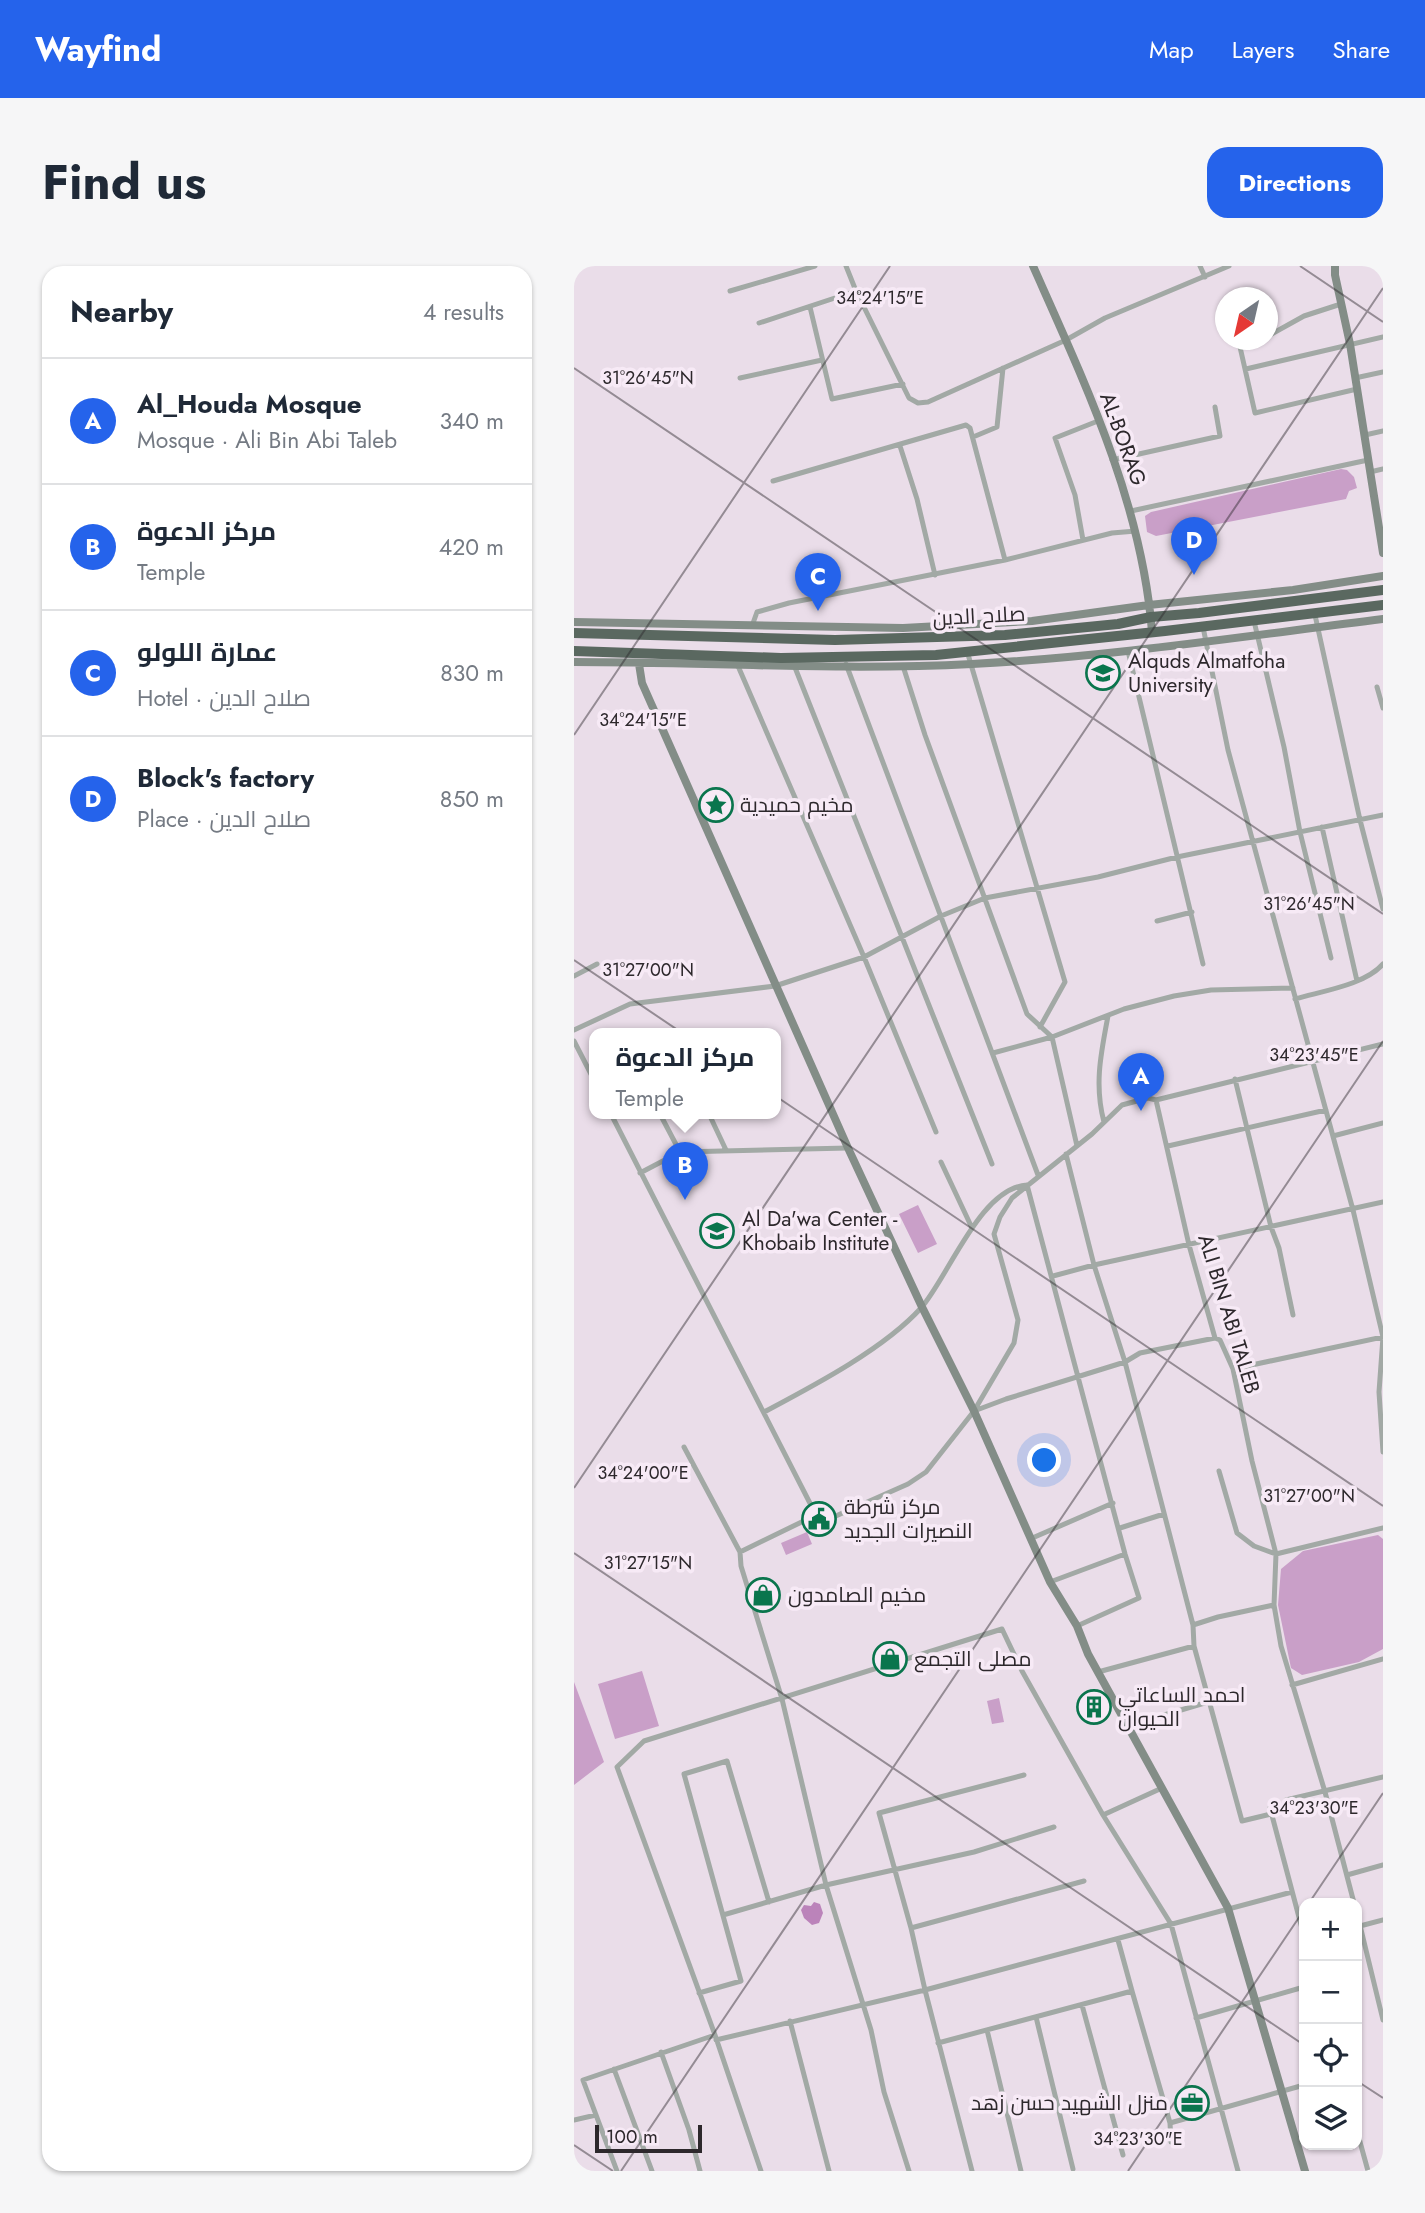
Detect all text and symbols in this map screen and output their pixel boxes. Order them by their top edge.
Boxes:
text: Wayfind [35,26,161,73]
text: Map [1149,32,1194,67]
text: Layers [1232,32,1294,67]
text: Share [1332,32,1390,67]
text: Find us [42,147,206,217]
button: Directions [1207,147,1383,218]
text: 34°24'15"E [836,285,924,311]
north arrow [1215,287,1278,350]
text: Nearby [70,290,173,333]
text: 4 results [423,295,504,329]
text: 31°26'45"N [602,365,694,391]
text: Al_Houda Mosque [137,385,362,423]
street label: AL-BORAG [1092,388,1154,490]
text: A [85,404,101,438]
text: 340 m [439,404,504,438]
text: Mosque · Ali Bin Abi Taleb [137,423,397,457]
text: مركز الدعوة [137,512,276,550]
pin: D [1171,517,1217,575]
text: B [85,530,101,564]
text: 420 m [439,530,504,564]
pin: C [795,553,841,611]
text: Temple [137,555,205,589]
street label: صلاح الدين [932,599,1026,633]
text: عمارة اللولو [137,633,277,671]
place label: Alquds Almatfoha University [1128,646,1285,700]
school or university icon: Alquds Almatfoha University [1084,654,1122,692]
text: C [85,656,101,690]
text: 830 m [440,656,504,690]
text: Hotel · صلاح الدين [137,681,311,715]
text: 34°24'15"E [599,707,687,733]
text: Block's factory [137,759,314,797]
text: D [85,782,101,816]
text: 850 m [440,782,504,816]
place icon: مخيم حميدية [697,786,735,824]
place label: مخيم حميدية [740,790,853,820]
text: Place · صلاح الدين [137,802,311,836]
text: 31°26'45"N [1263,891,1355,917]
text: 31°27'00"N [602,957,694,983]
popup [589,1028,781,1119]
text: مركز الدعوة [615,1038,755,1076]
text: 34°23'45"E [1269,1042,1359,1068]
pin: A [1118,1053,1164,1111]
text: Temple [615,1081,684,1115]
pin: B [662,1142,708,1200]
place label: Al Da'wa Center - Khobaib Institute [742,1204,898,1258]
school or university icon: Al Da'wa Center - Khobaib Institute [698,1212,736,1250]
street label: ALI BIN ABI TALEB [1190,1230,1268,1398]
your location [1027,1443,1061,1477]
text: 34°24'00"E [597,1460,689,1486]
text: 31°27'00"N [1263,1483,1355,1509]
place label: مركز شرطة النصيرات الجديد [844,1492,973,1546]
public building icon: مركز شرطة النصيرات الجديد [800,1500,838,1538]
text: 31°27'15"N [604,1550,692,1576]
shop icon: مخيم الصامدون [744,1576,782,1614]
place label: مخيم الصامدون [788,1580,926,1610]
shop icon: مصلى التجمع [871,1640,909,1678]
place label: مصلى التجمع [914,1644,1031,1674]
place label: احمد الساعاتي الحيوان [1118,1680,1246,1734]
building icon: احمد الساعاتي الحيوان [1075,1688,1113,1726]
text: 34°23'30"E [1269,1795,1359,1821]
map controls [1299,1898,1362,2150]
button: + [1299,1898,1362,1961]
button: − [1299,1961,1362,2024]
button: locate [1299,2024,1362,2087]
office icon: منزل الشهيد حسن زهد [1173,2084,1211,2122]
button: layers [1299,2087,1362,2150]
place label: منزل الشهيد حسن زهد [971,2088,1168,2118]
scale bar [595,2122,702,2154]
text: 100 m [606,2123,658,2150]
text: 34°23'30"E [1093,2126,1183,2152]

